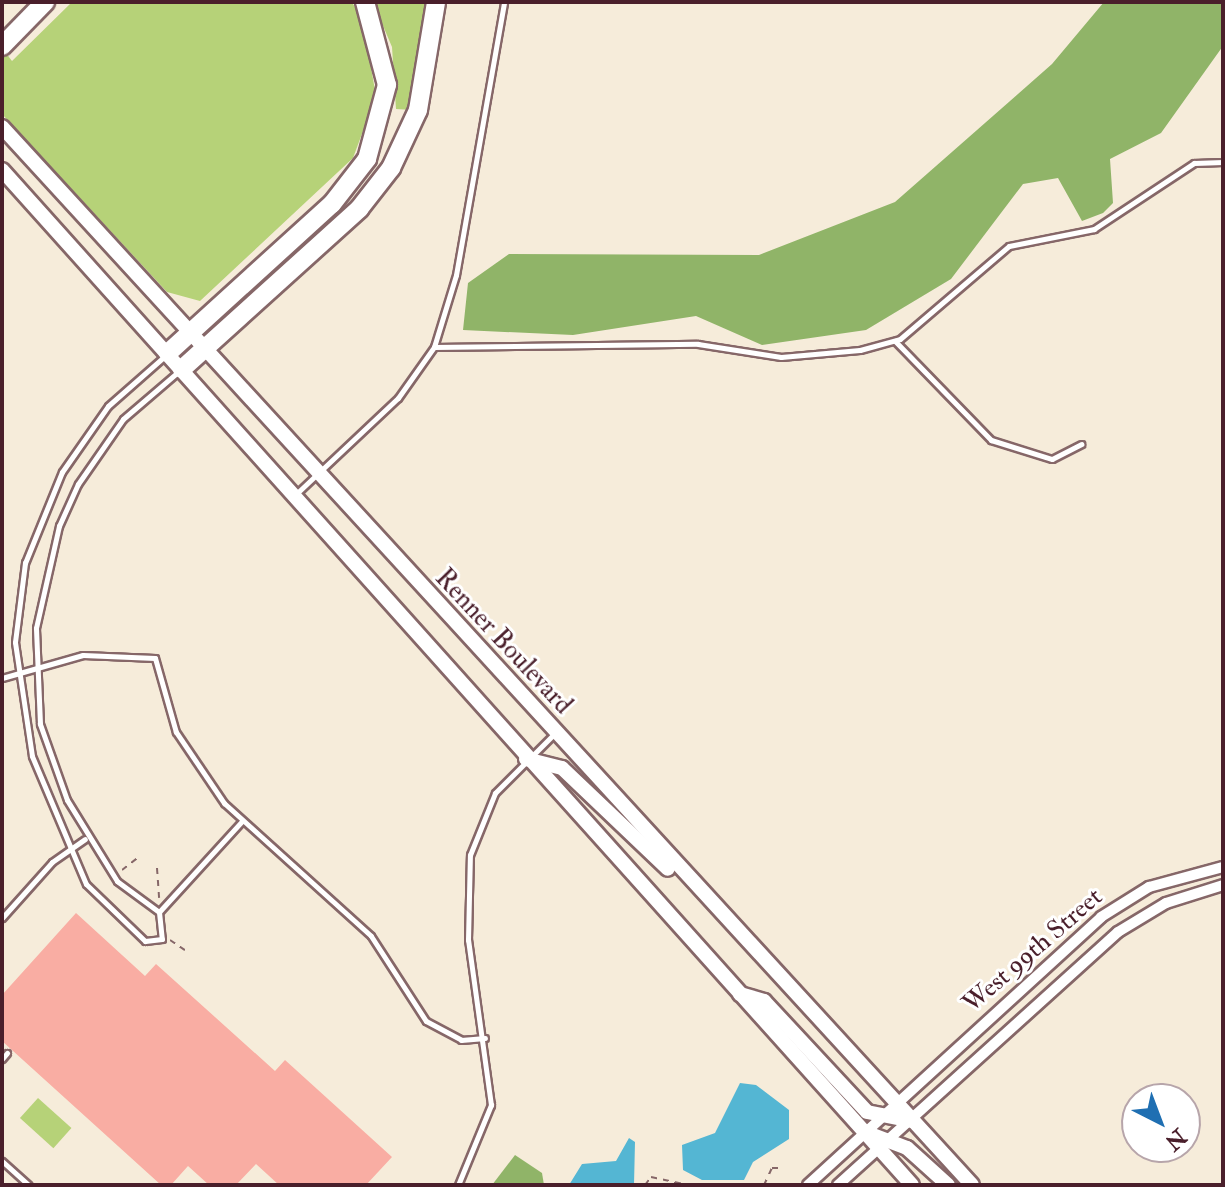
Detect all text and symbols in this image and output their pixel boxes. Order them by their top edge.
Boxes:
street label: Renner Boulevard [428,563,578,721]
street label: West 99th Street [957,882,1109,1020]
north arrow [1121,1083,1201,1163]
text: N [1159,1122,1192,1156]

